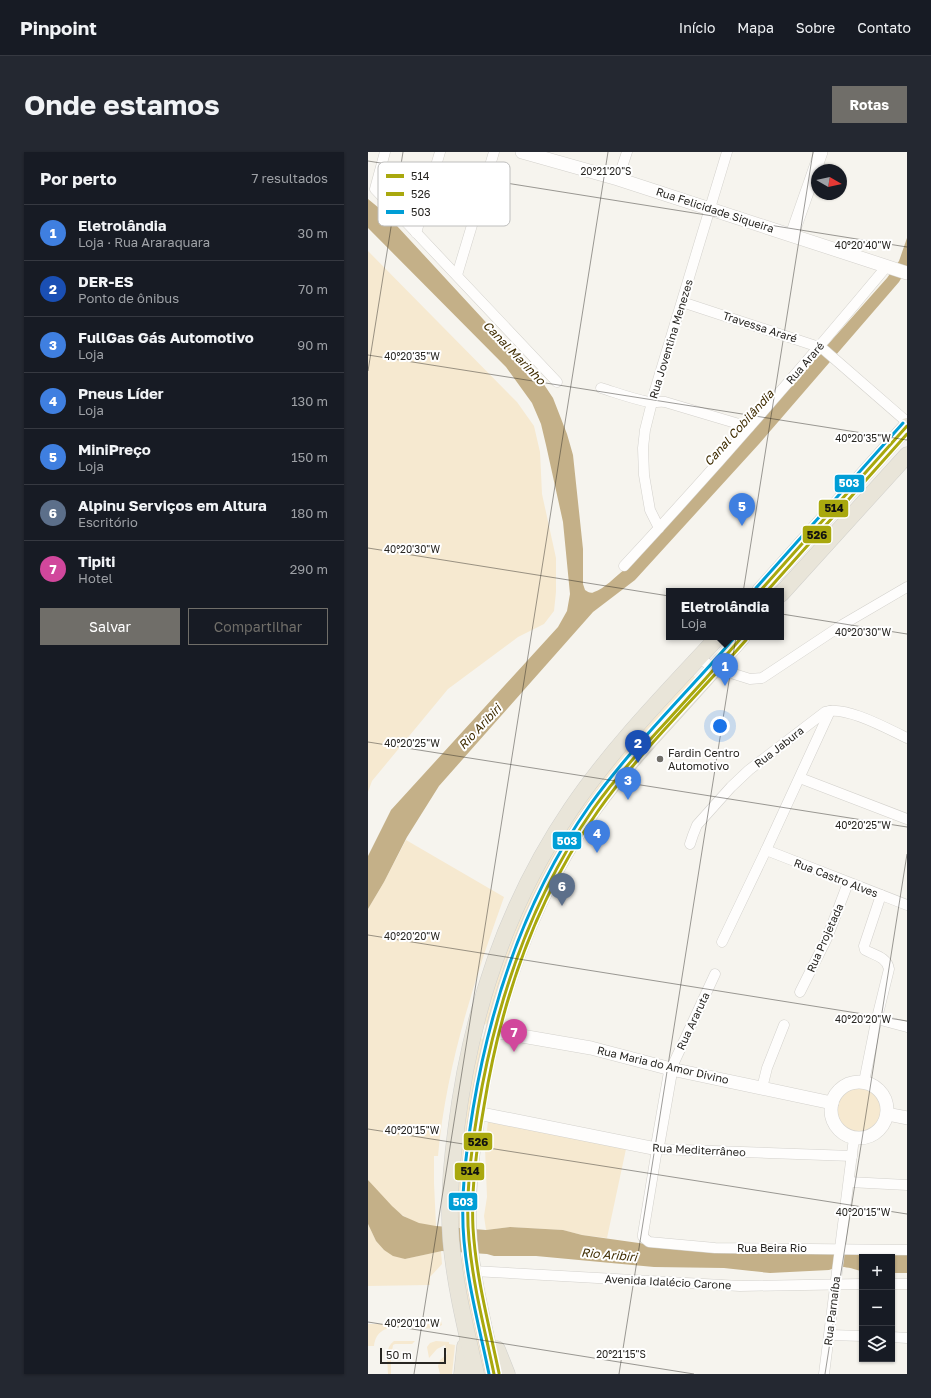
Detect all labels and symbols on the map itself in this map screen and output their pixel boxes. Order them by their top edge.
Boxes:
legend [378,162,510,226]
north arrow [811,164,847,200]
text: 20°21'20"S [580,165,632,177]
text: 514 [411,169,430,182]
street label: Rua Felicidade Siqueira [655,184,776,235]
text: 526 [411,187,431,200]
text: 503 [411,205,431,218]
text: 40°20'40"W [835,239,892,251]
street label: Rua Joventina Menezes [646,277,695,400]
street label: Travessa Araré [721,308,799,345]
water label: Canal Marinho [480,318,549,388]
street label: Rua Araré [783,339,826,386]
text: 40°20'35"W [384,350,440,362]
water label: Canal Cobilândia [701,386,778,469]
text: 40°20'35"W [835,432,891,444]
line badge: 503 [834,474,865,493]
text: 503 [839,476,860,489]
pin: 5 [729,493,755,526]
line badge: 514 [818,499,849,518]
text: 514 [824,501,844,514]
line badge: 526 [802,525,832,544]
text: 526 [807,528,827,541]
text: 40°20'30"W [384,543,440,555]
text: 40°20'30"W [835,626,891,638]
pin: 1 [712,653,738,686]
water label: Rio Aribiri [455,700,505,752]
your location [710,716,730,736]
street label: Rua Jabura [751,723,806,770]
pin: 2 [625,730,651,763]
text: 40°20'25"W [384,737,440,749]
place label: Fardin Centro Automotivo [668,746,740,772]
marker: Fardin Centro Automotivo [655,754,665,764]
pin: 3 [615,767,641,800]
text: 40°20'25"W [835,819,891,831]
pin: 4 [584,820,610,853]
line badge: 503 [552,831,582,850]
text: 503 [557,834,578,847]
street label: Rua Castro Alves [792,856,880,900]
pin: 6 [549,873,575,906]
street label: Rua Projetada [804,901,845,974]
text: 40°20'20"W [384,930,440,942]
street label: Rua Araruta [674,990,712,1052]
text: 40°20'20"W [835,1013,891,1025]
pin: 7 [501,1019,527,1052]
street label: Rua Maria do Amor Divino [596,1043,731,1086]
text: 40°20'15"W [385,1124,440,1136]
line badge: 526 [463,1132,493,1151]
text: 526 [468,1135,488,1148]
street label: Rua Mediterrâneo [652,1141,747,1158]
line badge: 514 [454,1162,485,1181]
text: 514 [460,1164,480,1177]
line badge: 503 [448,1192,478,1211]
text: 503 [453,1195,474,1208]
text: 40°20'15"W [836,1206,891,1218]
street label: Rua Beira Rio [737,1241,807,1254]
water label: Rio Aribiri [580,1245,639,1265]
street label: Avenida Idalécio Carone [604,1272,732,1291]
street label: Rua Parnaíba [821,1276,842,1346]
text: 40°20'10"W [384,1317,440,1329]
scale bar [380,1346,446,1365]
text: 20°21'15"S [596,1348,646,1360]

